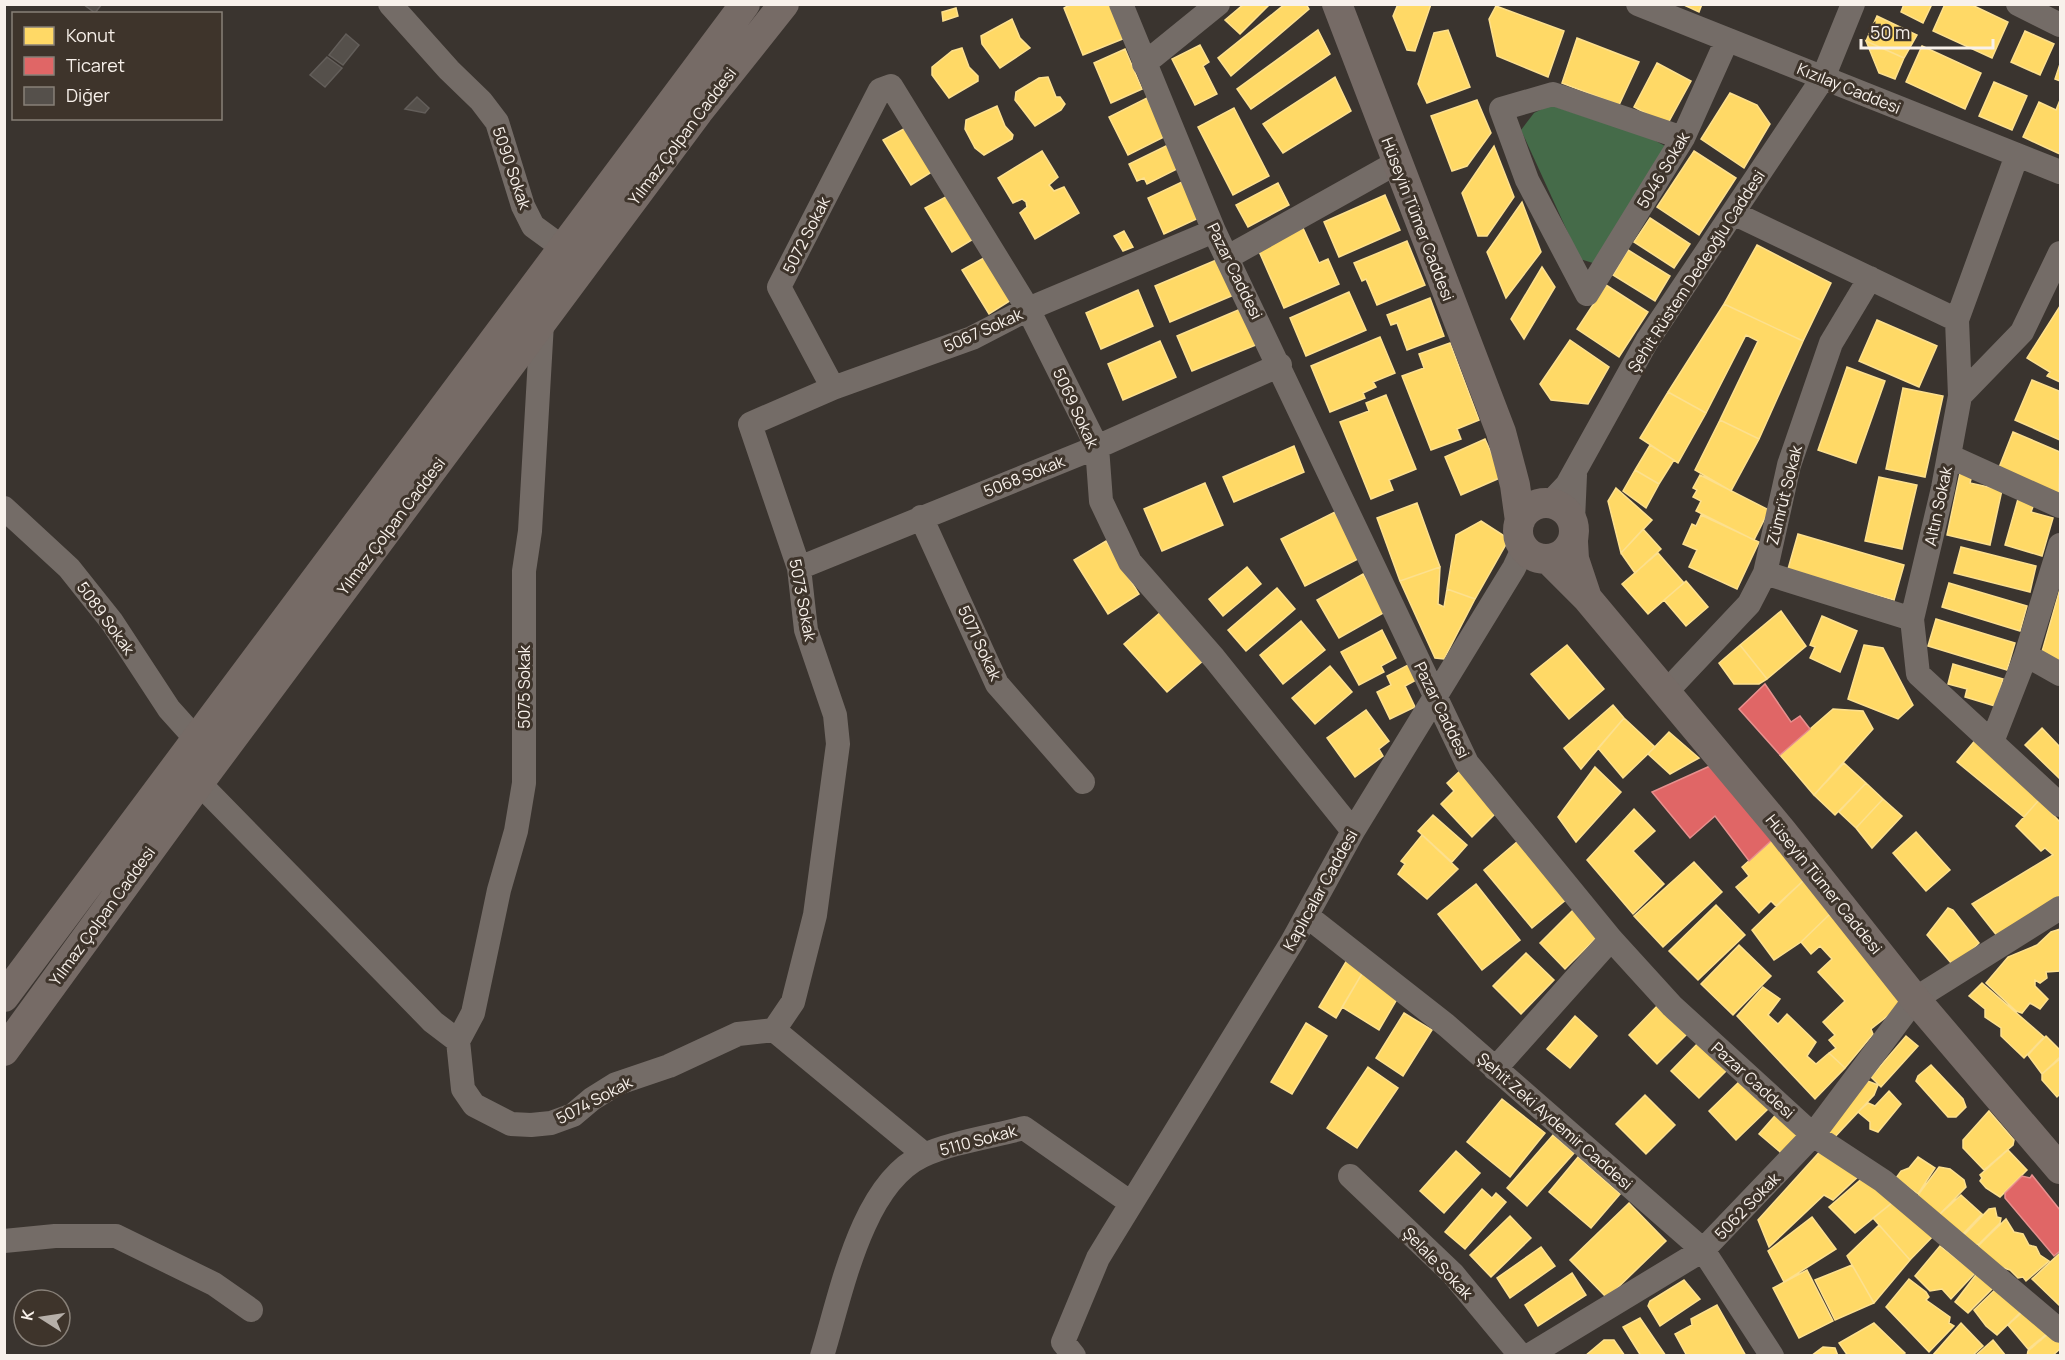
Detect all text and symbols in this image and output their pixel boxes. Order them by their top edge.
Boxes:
legend [12,12,222,120]
scale bar [1861,12,1993,50]
text: 50 m [1870,20,1910,44]
text: Konut [66,23,115,47]
text: Ticaret [66,53,125,77]
street label: Kızılay Caddesi [1794,57,1904,119]
street label: Yılmaz Çolpan Caddesi [623,63,741,209]
text: Diğer [66,83,110,107]
street label: 5090 Sokak [488,124,537,213]
street label: 5046 Sokak [1632,127,1695,212]
street label: Hüseyin Tümer Caddesi [1377,134,1459,304]
street label: Şehit Rüstem Dedeoğlu Caddesi [1622,166,1770,376]
street label: 5072 Sokak [777,192,835,277]
street label: Pazar Caddesi [1202,219,1268,323]
street label: 5067 Sokak [940,302,1027,357]
street label: 5069 Sokak [1048,364,1105,453]
street label: Zümrüt Sokak [1761,442,1807,547]
street label: 5068 Sokak [980,449,1069,502]
street label: Yılmaz Çolpan Caddesi [332,453,450,599]
street label: Altın Sokak [1919,463,1957,548]
street label: 5073 Sokak [784,557,822,644]
street label: 5089 Sokak [72,577,141,660]
street label: 5071 Sokak [953,602,1007,685]
street label: 5075 Sokak [513,644,535,729]
street label: Pazar Caddesi [1409,658,1475,762]
street label: Hüseyin Tümer Caddesi [1761,810,1887,958]
street label: Kaplıcalar Caddesi [1278,825,1362,955]
street label: Yılmaz Çolpan Caddesi [44,842,160,990]
street label: Pazar Caddesi [1707,1037,1799,1123]
street label: Şehit Zeki Aydemir Caddesi [1473,1047,1637,1195]
street label: 5074 Sokak [552,1070,637,1129]
street label: 5110 Sokak [937,1119,1020,1161]
street label: 5062 Sokak [1709,1167,1785,1244]
street label: Şelale Sokak [1398,1222,1479,1305]
north arrow [12,1288,72,1348]
text: K [15,1307,39,1322]

